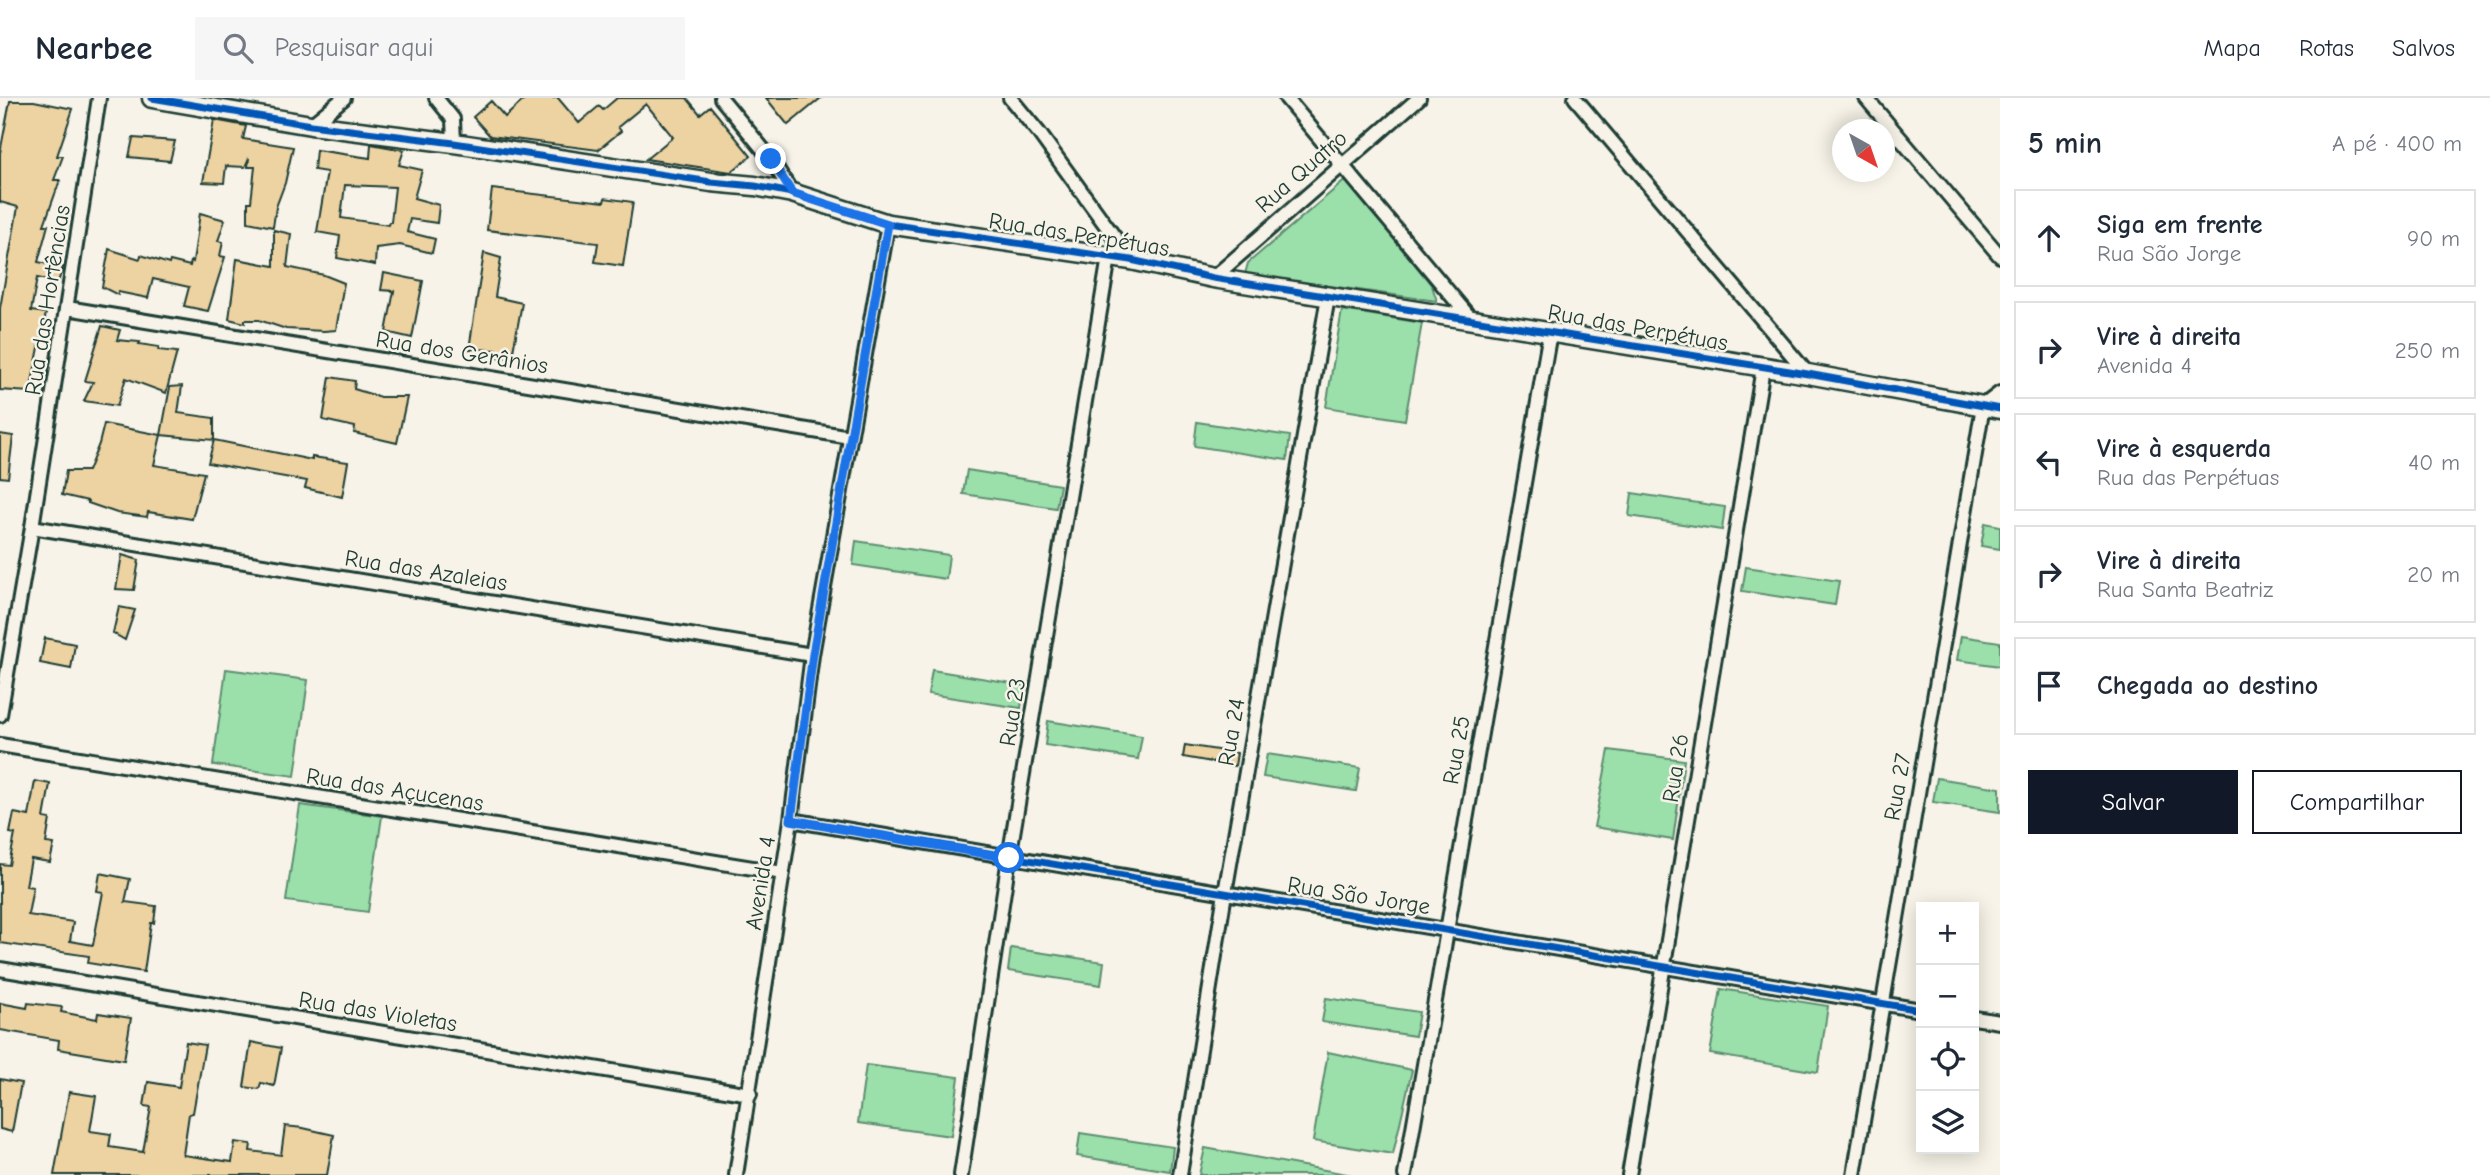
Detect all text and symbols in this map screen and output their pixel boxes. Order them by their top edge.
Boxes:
search box [195,17,685,80]
text: Nearbee [35,29,153,67]
icon: search [219,29,257,67]
text: Pesquisar aqui [275,33,434,63]
text: Mapa [2203,34,2261,62]
text: Rotas [2299,34,2354,62]
text: Salvos [2392,34,2455,62]
north arrow [1832,119,1895,182]
street label: Rua Quatro [1250,124,1353,218]
text: 5 min [2028,126,2102,161]
text: A pé · 400 m [2332,130,2462,157]
route end [755,143,786,174]
street label: Rua das Hortências [19,203,76,397]
street label: Rua das Perpétuas [987,207,1171,262]
text: Siga em frente [2097,210,2263,240]
icon: ahead [2030,219,2068,257]
text: 90 m [2407,225,2460,252]
text: Rua São Jorge [2097,240,2241,267]
street label: Rua das Perpétuas [1546,298,1730,357]
text: Vire à direita [2097,322,2241,352]
street label: Rua dos Gerânios [374,326,550,379]
icon: right [2030,331,2068,369]
text: 250 m [2395,337,2460,364]
text: Avenida 4 [2097,352,2192,379]
text: Vire à esquerda [2097,434,2271,464]
icon: left [2030,443,2068,481]
text: 40 m [2408,449,2460,476]
text: Rua das Perpétuas [2097,464,2279,491]
street label: Rua das Azaleias [343,544,509,597]
text: Vire à direita [2097,546,2241,576]
icon: right [2030,555,2068,593]
text: 20 m [2407,561,2460,588]
text: Rua Santa Beatriz [2097,576,2273,603]
icon: arrive [2030,667,2068,705]
text: Chegada ao destino [2097,671,2318,701]
street label: Rua 23 [994,676,1031,748]
street label: Rua 24 [1212,696,1251,768]
street label: Rua 25 [1437,714,1476,787]
street label: Rua 26 [1657,732,1694,805]
street label: Rua 27 [1878,751,1917,823]
street label: Rua das Açucenas [304,762,486,817]
button: Salvar [2028,770,2238,834]
button: Compartilhar [2252,770,2462,834]
street label: Avenida 4 [740,834,781,932]
route start [993,842,1024,873]
street label: Rua São Jorge [1286,871,1432,920]
map controls [1916,902,1979,1154]
button: + [1916,902,1979,965]
button: − [1916,965,1979,1028]
street label: Rua das Violetas [297,986,459,1037]
button: locate [1916,1028,1979,1091]
button: layers [1916,1091,1979,1154]

